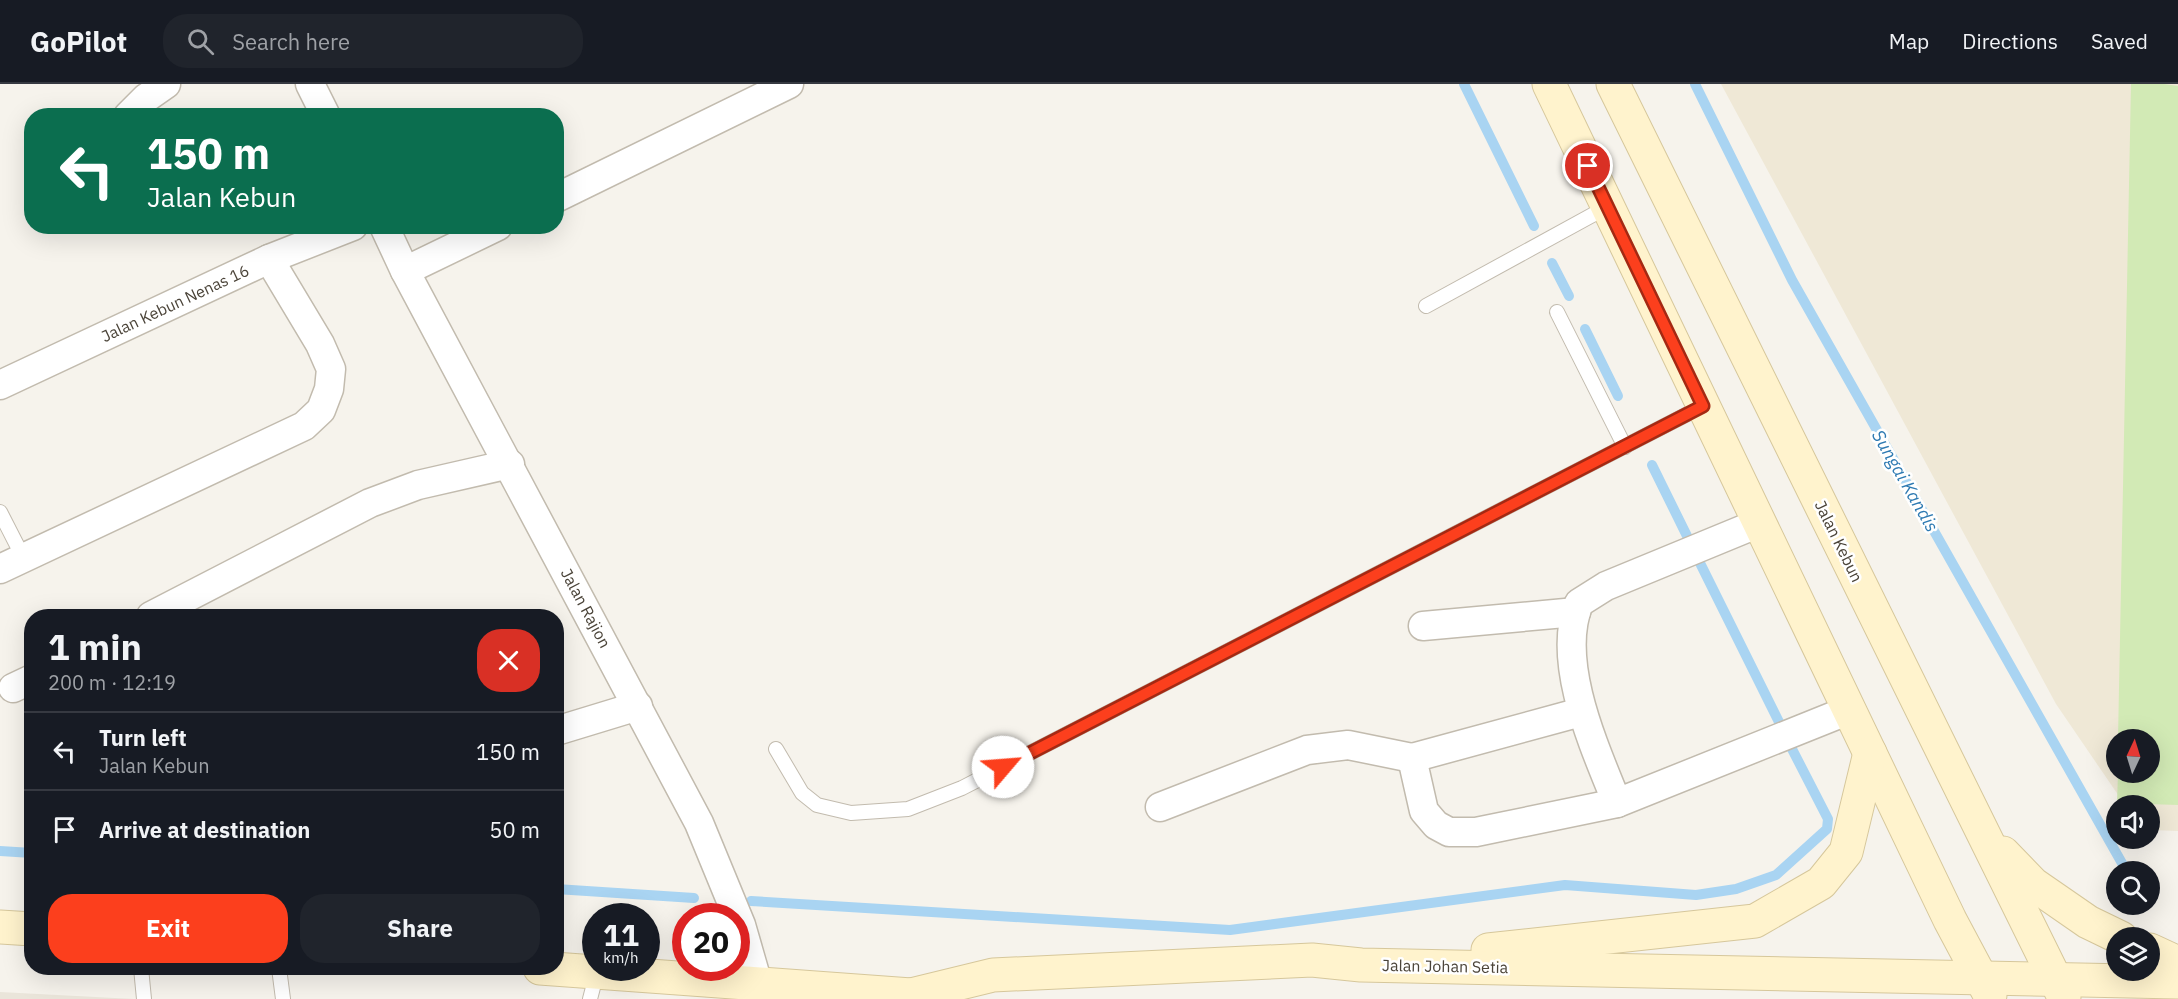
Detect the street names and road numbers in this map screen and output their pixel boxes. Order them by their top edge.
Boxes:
street label: Jalan Kebun Nenas 16 [98,260,252,346]
street label: Jalan Kebun [1811,497,1867,585]
street label: Jalan Rajion [557,565,615,651]
street label: Jalan Johan Setia [1382,955,1509,977]

